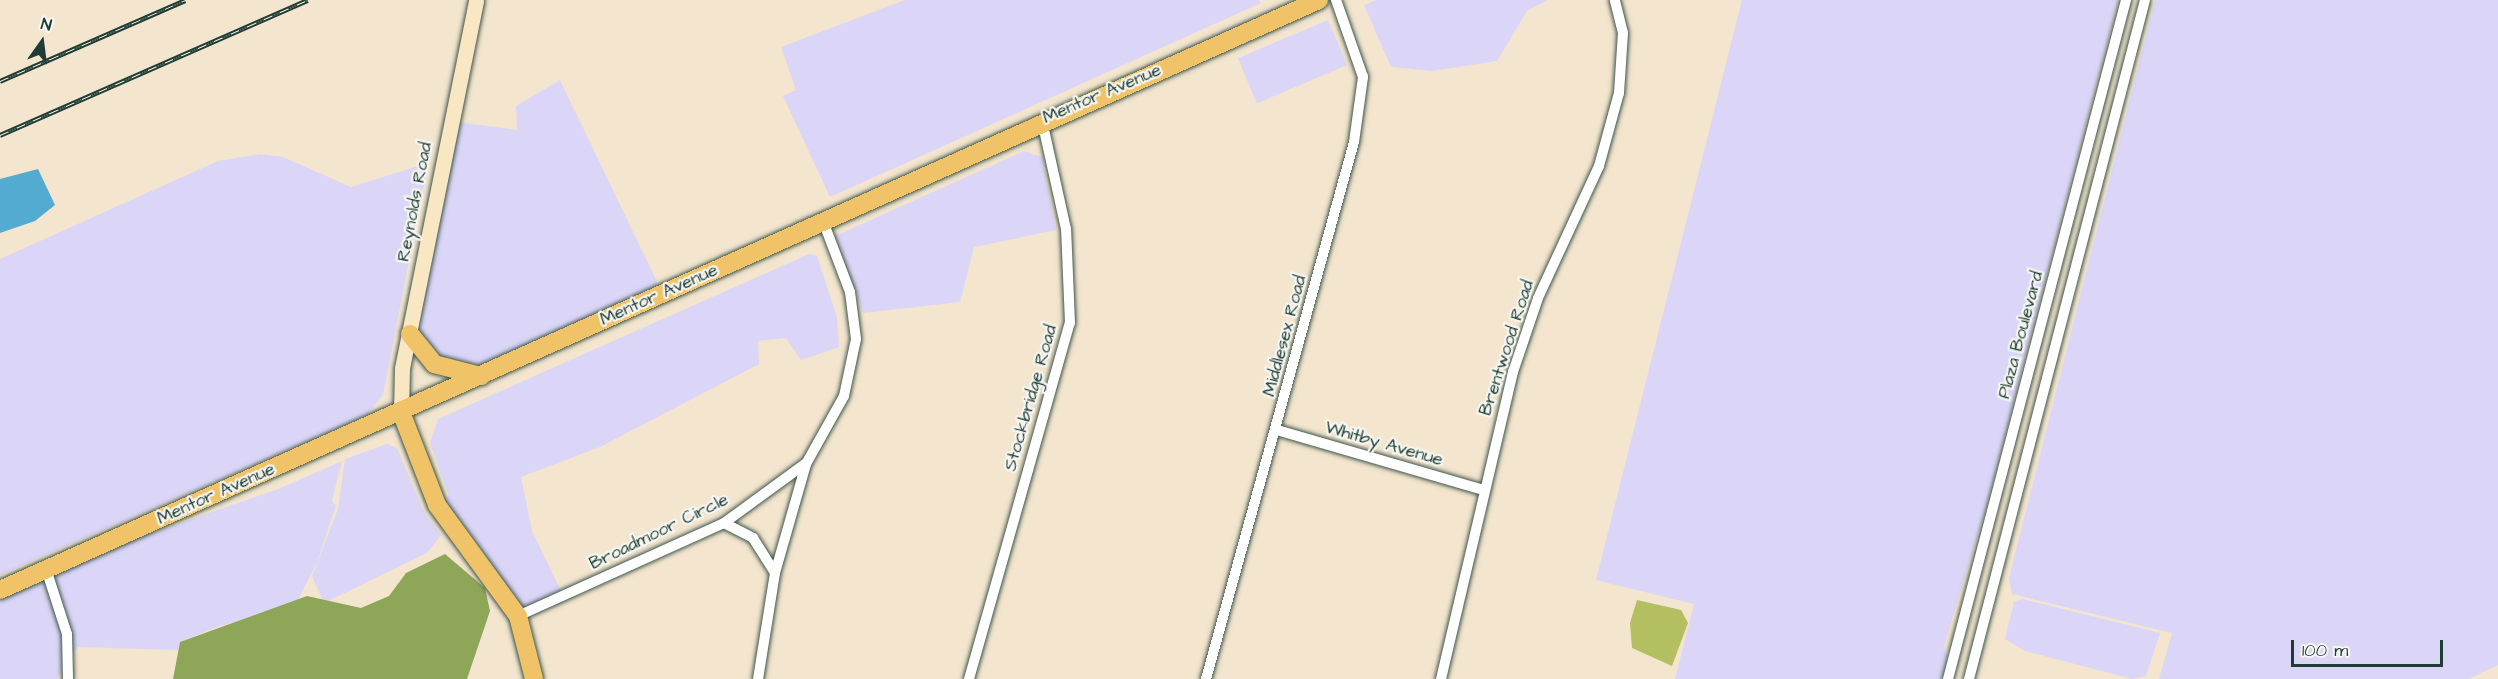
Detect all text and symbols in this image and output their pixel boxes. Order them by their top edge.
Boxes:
north arrow [12,12,72,72]
text: N [39,13,54,36]
street label: Mentor Avenue [1039,59,1165,129]
street label: Reynolds Road [393,140,437,264]
street label: Mentor Avenue [597,259,721,331]
street label: Plaza Boulevard [1994,269,2048,401]
street label: Middlesex Road [1258,273,1312,399]
street label: Brentwood Road [1475,277,1539,419]
street label: Stockbridge Road [1000,322,1062,474]
street label: Whitby Avenue [1323,417,1445,471]
street label: Mentor Avenue [154,458,278,530]
street label: Broadmoor Circle [586,489,732,575]
scale bar [2294,628,2446,666]
text: 100 m [2302,638,2348,663]

